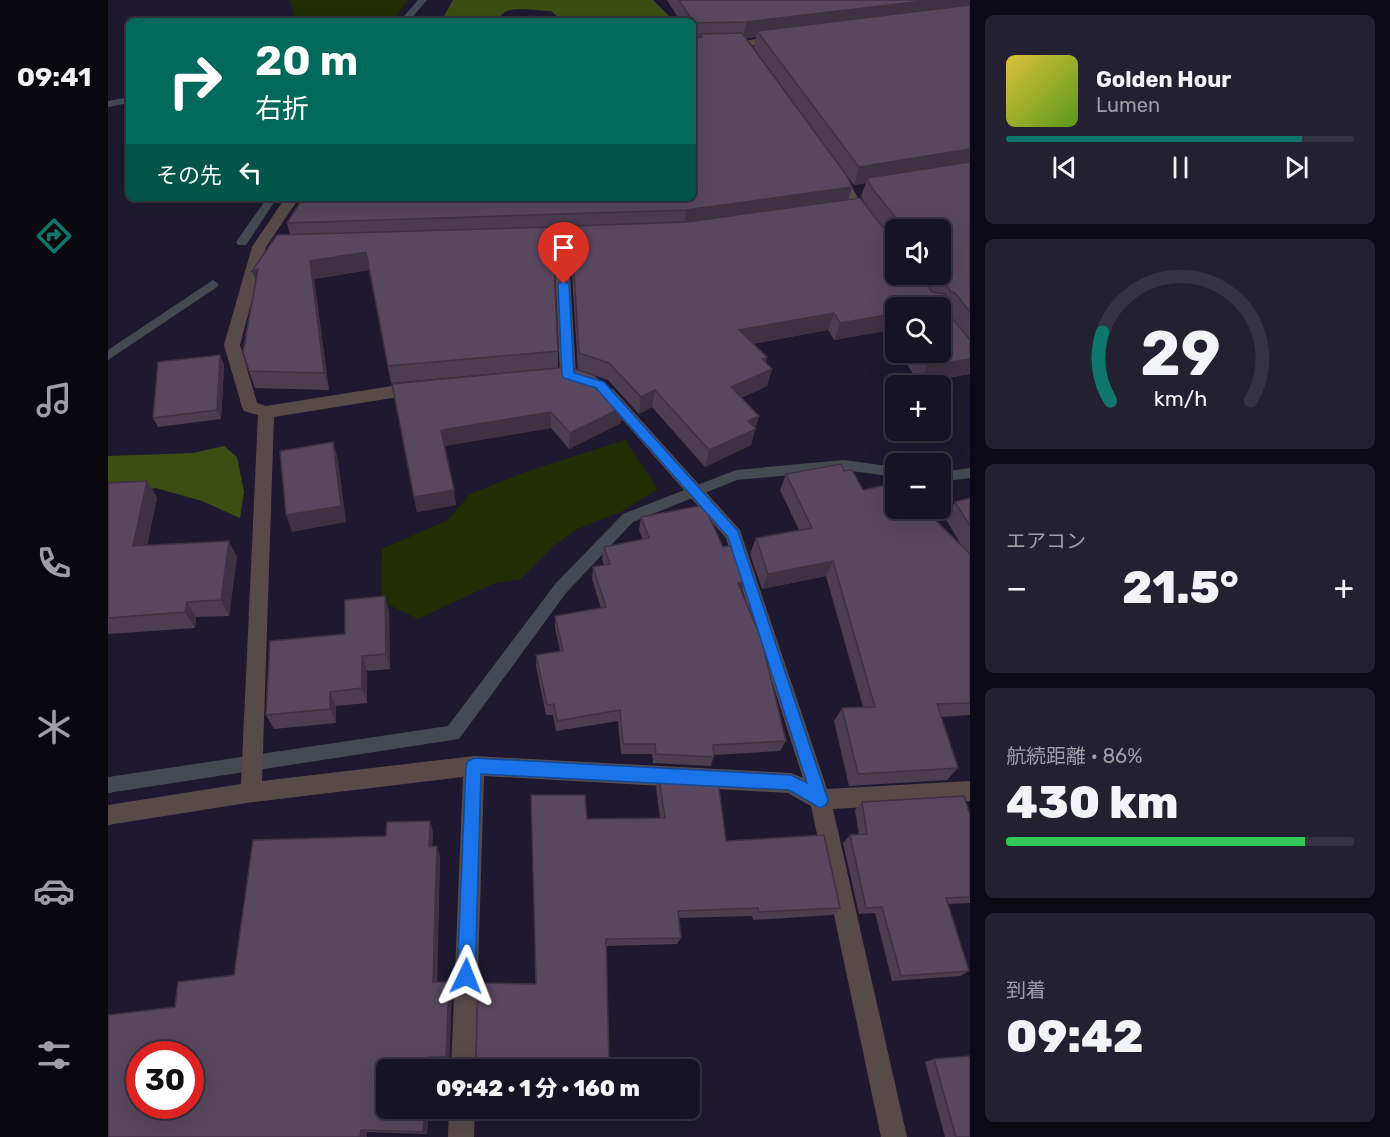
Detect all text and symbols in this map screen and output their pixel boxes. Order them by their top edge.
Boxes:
text: 20 m [255,36,358,86]
icon: right [156,42,234,120]
text: 09:41 [17,61,91,93]
text: Golden Hour [1096,66,1231,93]
text: 右折 [255,93,309,125]
text: Lumen [1096,93,1160,117]
icon: previous [1048,151,1081,184]
icon: pause [1164,151,1197,184]
icon: next [1280,151,1313,184]
icon: left [234,156,267,189]
text: その先 [156,162,222,189]
icon: directions [33,215,75,257]
map controls [885,219,951,519]
button: sound [885,219,951,285]
pin [538,222,589,284]
icon: arrive [547,231,580,264]
button: search [885,297,951,363]
text: 29 [1140,317,1220,391]
button: + [885,375,951,441]
icon: music [33,379,75,421]
text: km/h [1153,387,1207,412]
button: − [885,453,951,519]
text: エアコン [1006,529,1086,553]
icon: phone [33,542,75,584]
text: 21.5° [1122,561,1239,614]
text: − [1006,568,1027,607]
text: + [1333,568,1354,607]
icon: climate [33,706,75,748]
text: 航続距離 · 86% [1006,744,1142,768]
text: 430 km [1006,776,1179,829]
icon: car [33,870,75,912]
position arrow [434,944,498,1008]
text: 到着 [1006,978,1046,1002]
text: 09:42 [1006,1010,1143,1063]
icon: filters [33,1034,75,1076]
speed limit sign: 30 [126,1041,204,1119]
text: 09:42 · 1 分 · 160 m [436,1075,640,1102]

